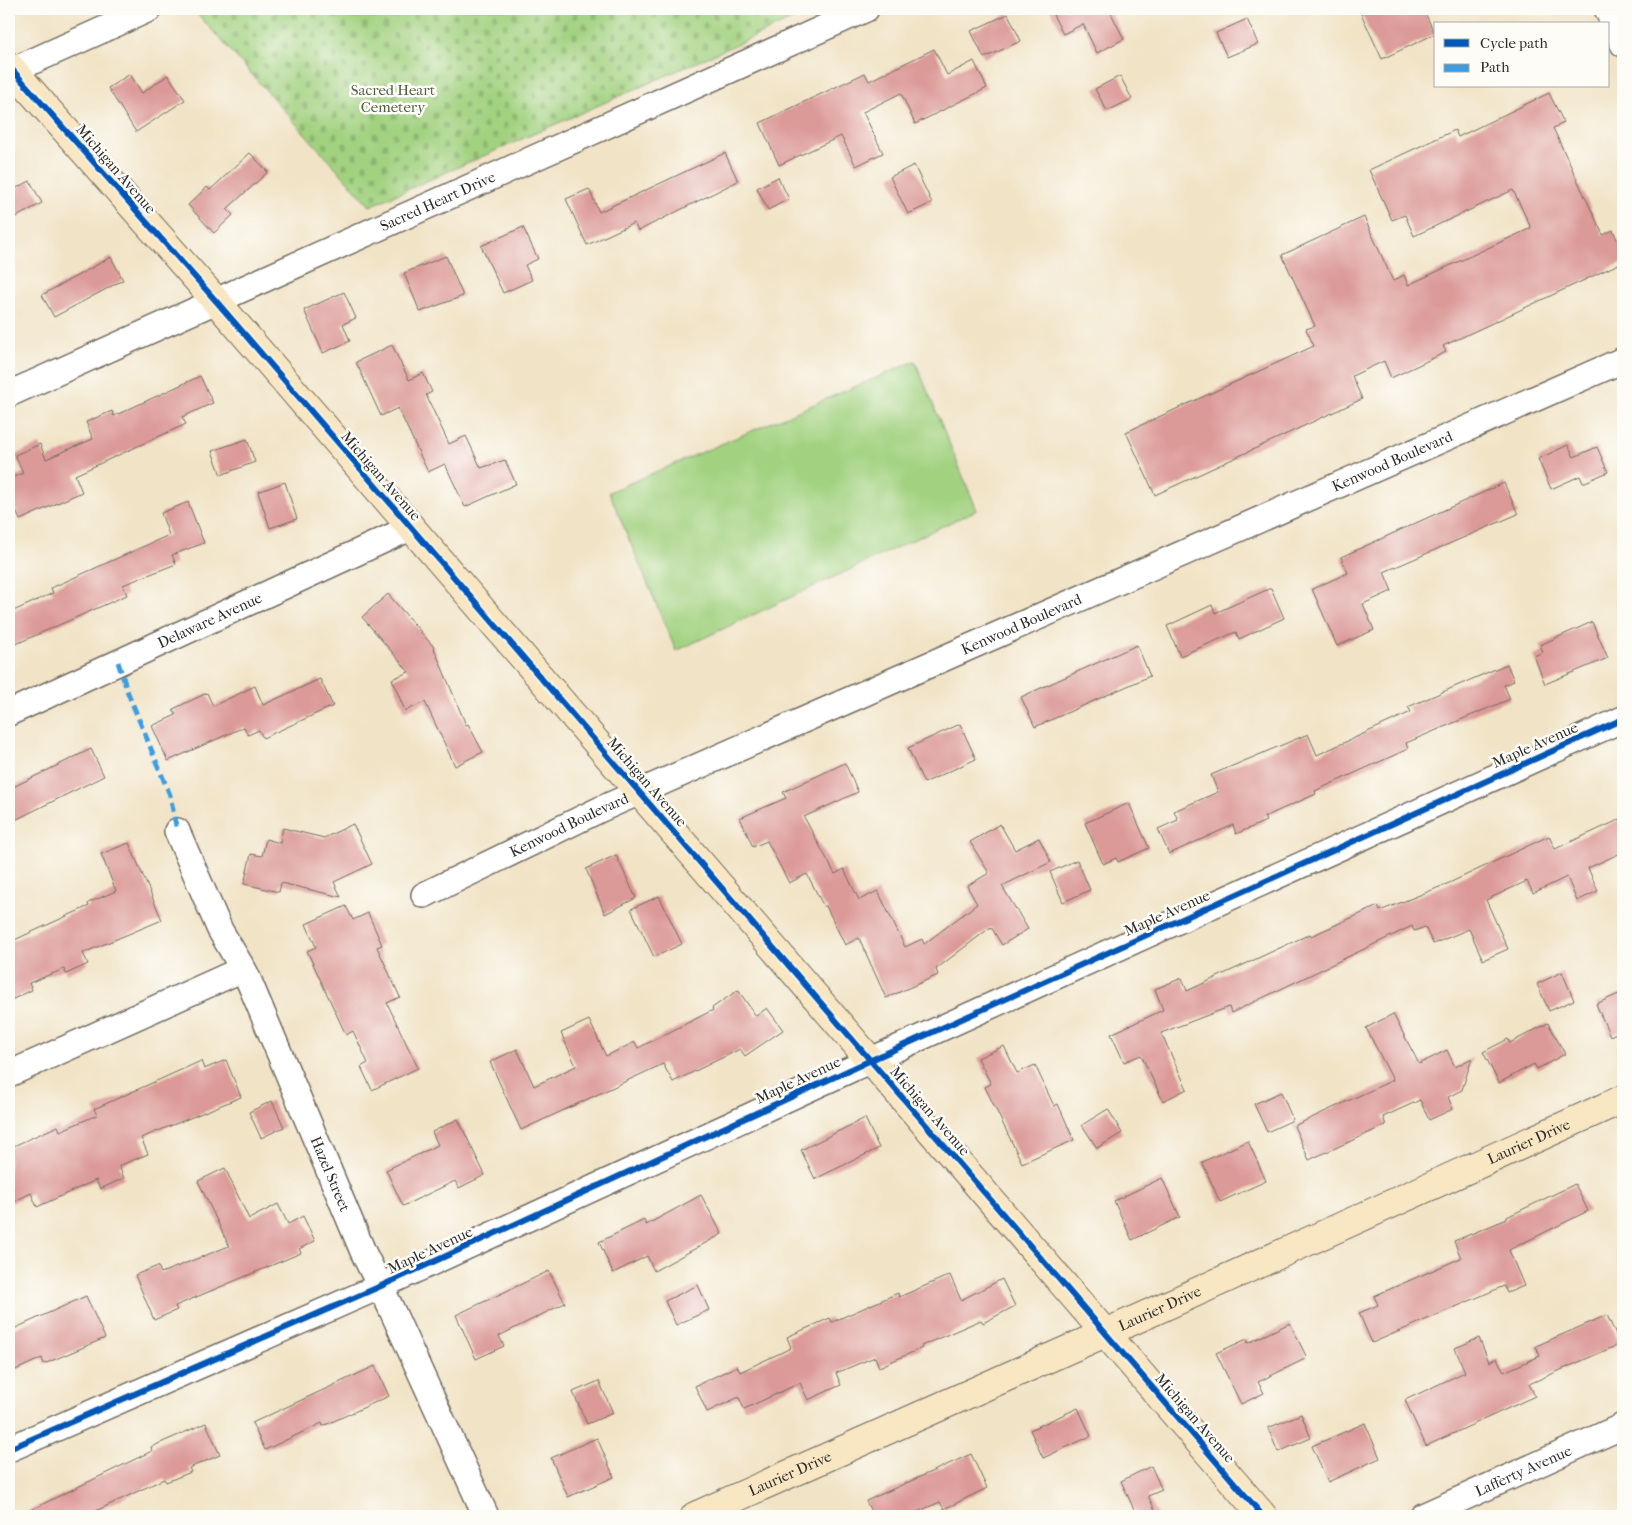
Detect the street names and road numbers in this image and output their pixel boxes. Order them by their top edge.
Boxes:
street label: Michigan Avenue [72,121,160,218]
street label: Sacred Heart Drive [377,168,499,235]
street label: Kenwood Boulevard [1329,427,1456,496]
street label: Michigan Avenue [337,428,425,525]
street label: Delaware Avenue [155,588,265,652]
street label: Kenwood Boulevard [958,590,1085,659]
street label: Maple Avenue [1489,718,1581,772]
street label: Michigan Avenue [603,734,691,831]
street label: Kenwood Boulevard [507,789,632,861]
street label: Maple Avenue [1121,886,1213,940]
street label: Maple Avenue [753,1052,844,1108]
street label: Michigan Avenue [886,1063,974,1160]
street label: Laurier Drive [1485,1115,1574,1168]
street label: Hazel Street [306,1134,354,1215]
street label: Maple Avenue [385,1222,476,1278]
street label: Laurier Drive [1116,1282,1205,1335]
street label: Michigan Avenue [1151,1370,1239,1467]
street label: Lafferty Avenue [1472,1441,1575,1500]
street label: Laurier Drive [746,1447,835,1500]

